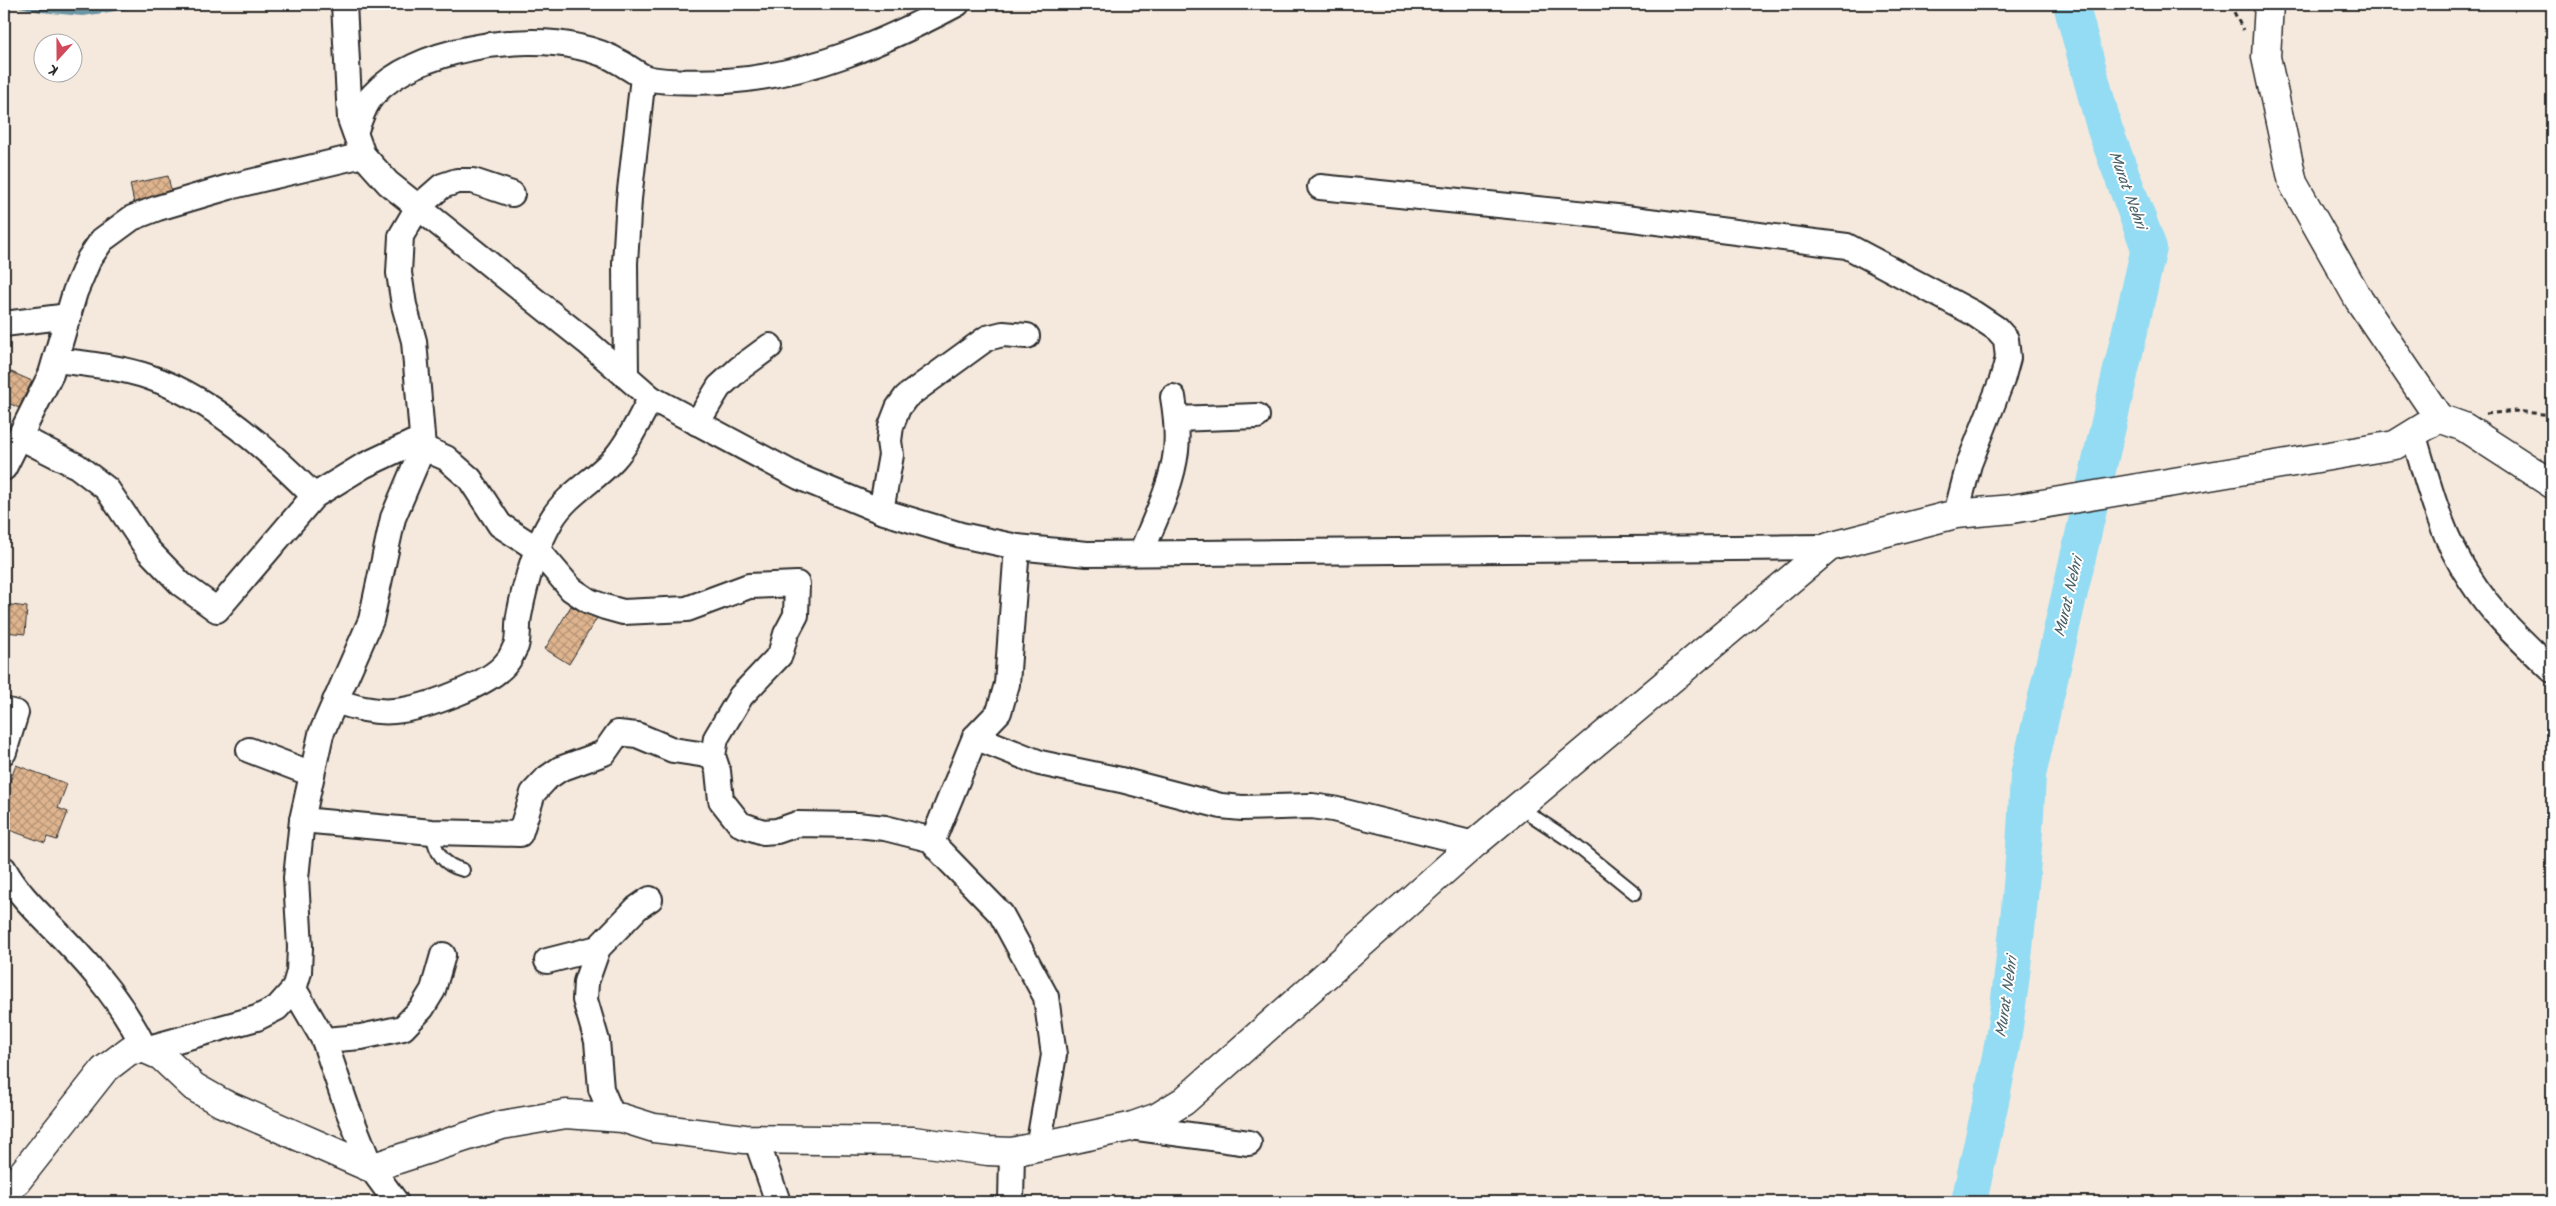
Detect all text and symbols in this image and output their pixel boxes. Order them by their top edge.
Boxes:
north arrow [32,32,82,82]
text: K [45,57,62,81]
water label: Murat Nehri [2101,147,2154,236]
water label: Murat Nehri [2048,551,2091,639]
water label: Murat Nehri [1989,952,2025,1039]

